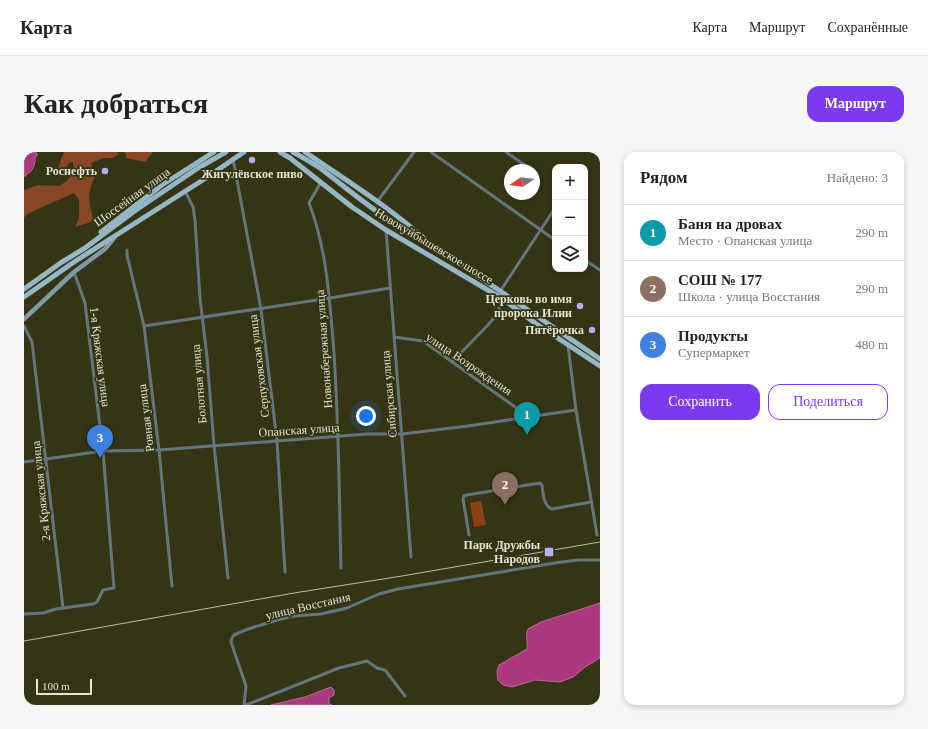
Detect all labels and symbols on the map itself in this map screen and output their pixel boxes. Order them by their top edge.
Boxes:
marker: Жигулёвское пиво [247,155,257,165]
place label: Роснефть [46,164,98,178]
street label: Шоссейная улица [91,164,173,229]
north arrow [504,164,540,200]
marker: Роснефть [100,166,110,176]
place label: Жигулёвское пиво [201,167,303,181]
street label: Новокуйбышевское шоссе [372,205,496,287]
street label: Новонабережная улица [313,289,335,409]
place label: Церковь во имя пророка Илии [485,292,572,320]
marker: Церковь во имя пророка Илии [575,301,585,311]
street label: 1-я Кряжская улица [87,306,113,408]
street label: Серпуховская улица [246,313,272,418]
place label: Пятёрочка [525,323,584,337]
marker: Пятёрочка [587,325,597,335]
street label: улица Возрождения [423,330,515,398]
street label: Болотная улица [188,343,209,424]
street label: Сибирская улица [378,349,400,438]
street label: Ровная улица [135,383,157,453]
pin: 1 [514,402,540,435]
your location [356,406,376,426]
street label: Опанская улица [258,420,341,440]
pin: 3 [87,425,113,458]
street label: 2-я Кряжская улица [29,440,53,542]
pin: 2 [492,472,518,505]
place label: Парк Дружбы Народов [464,538,541,566]
marker: Парк Дружбы Народов [543,546,555,558]
street label: улица Восстания [264,589,352,623]
scale bar [36,677,92,696]

